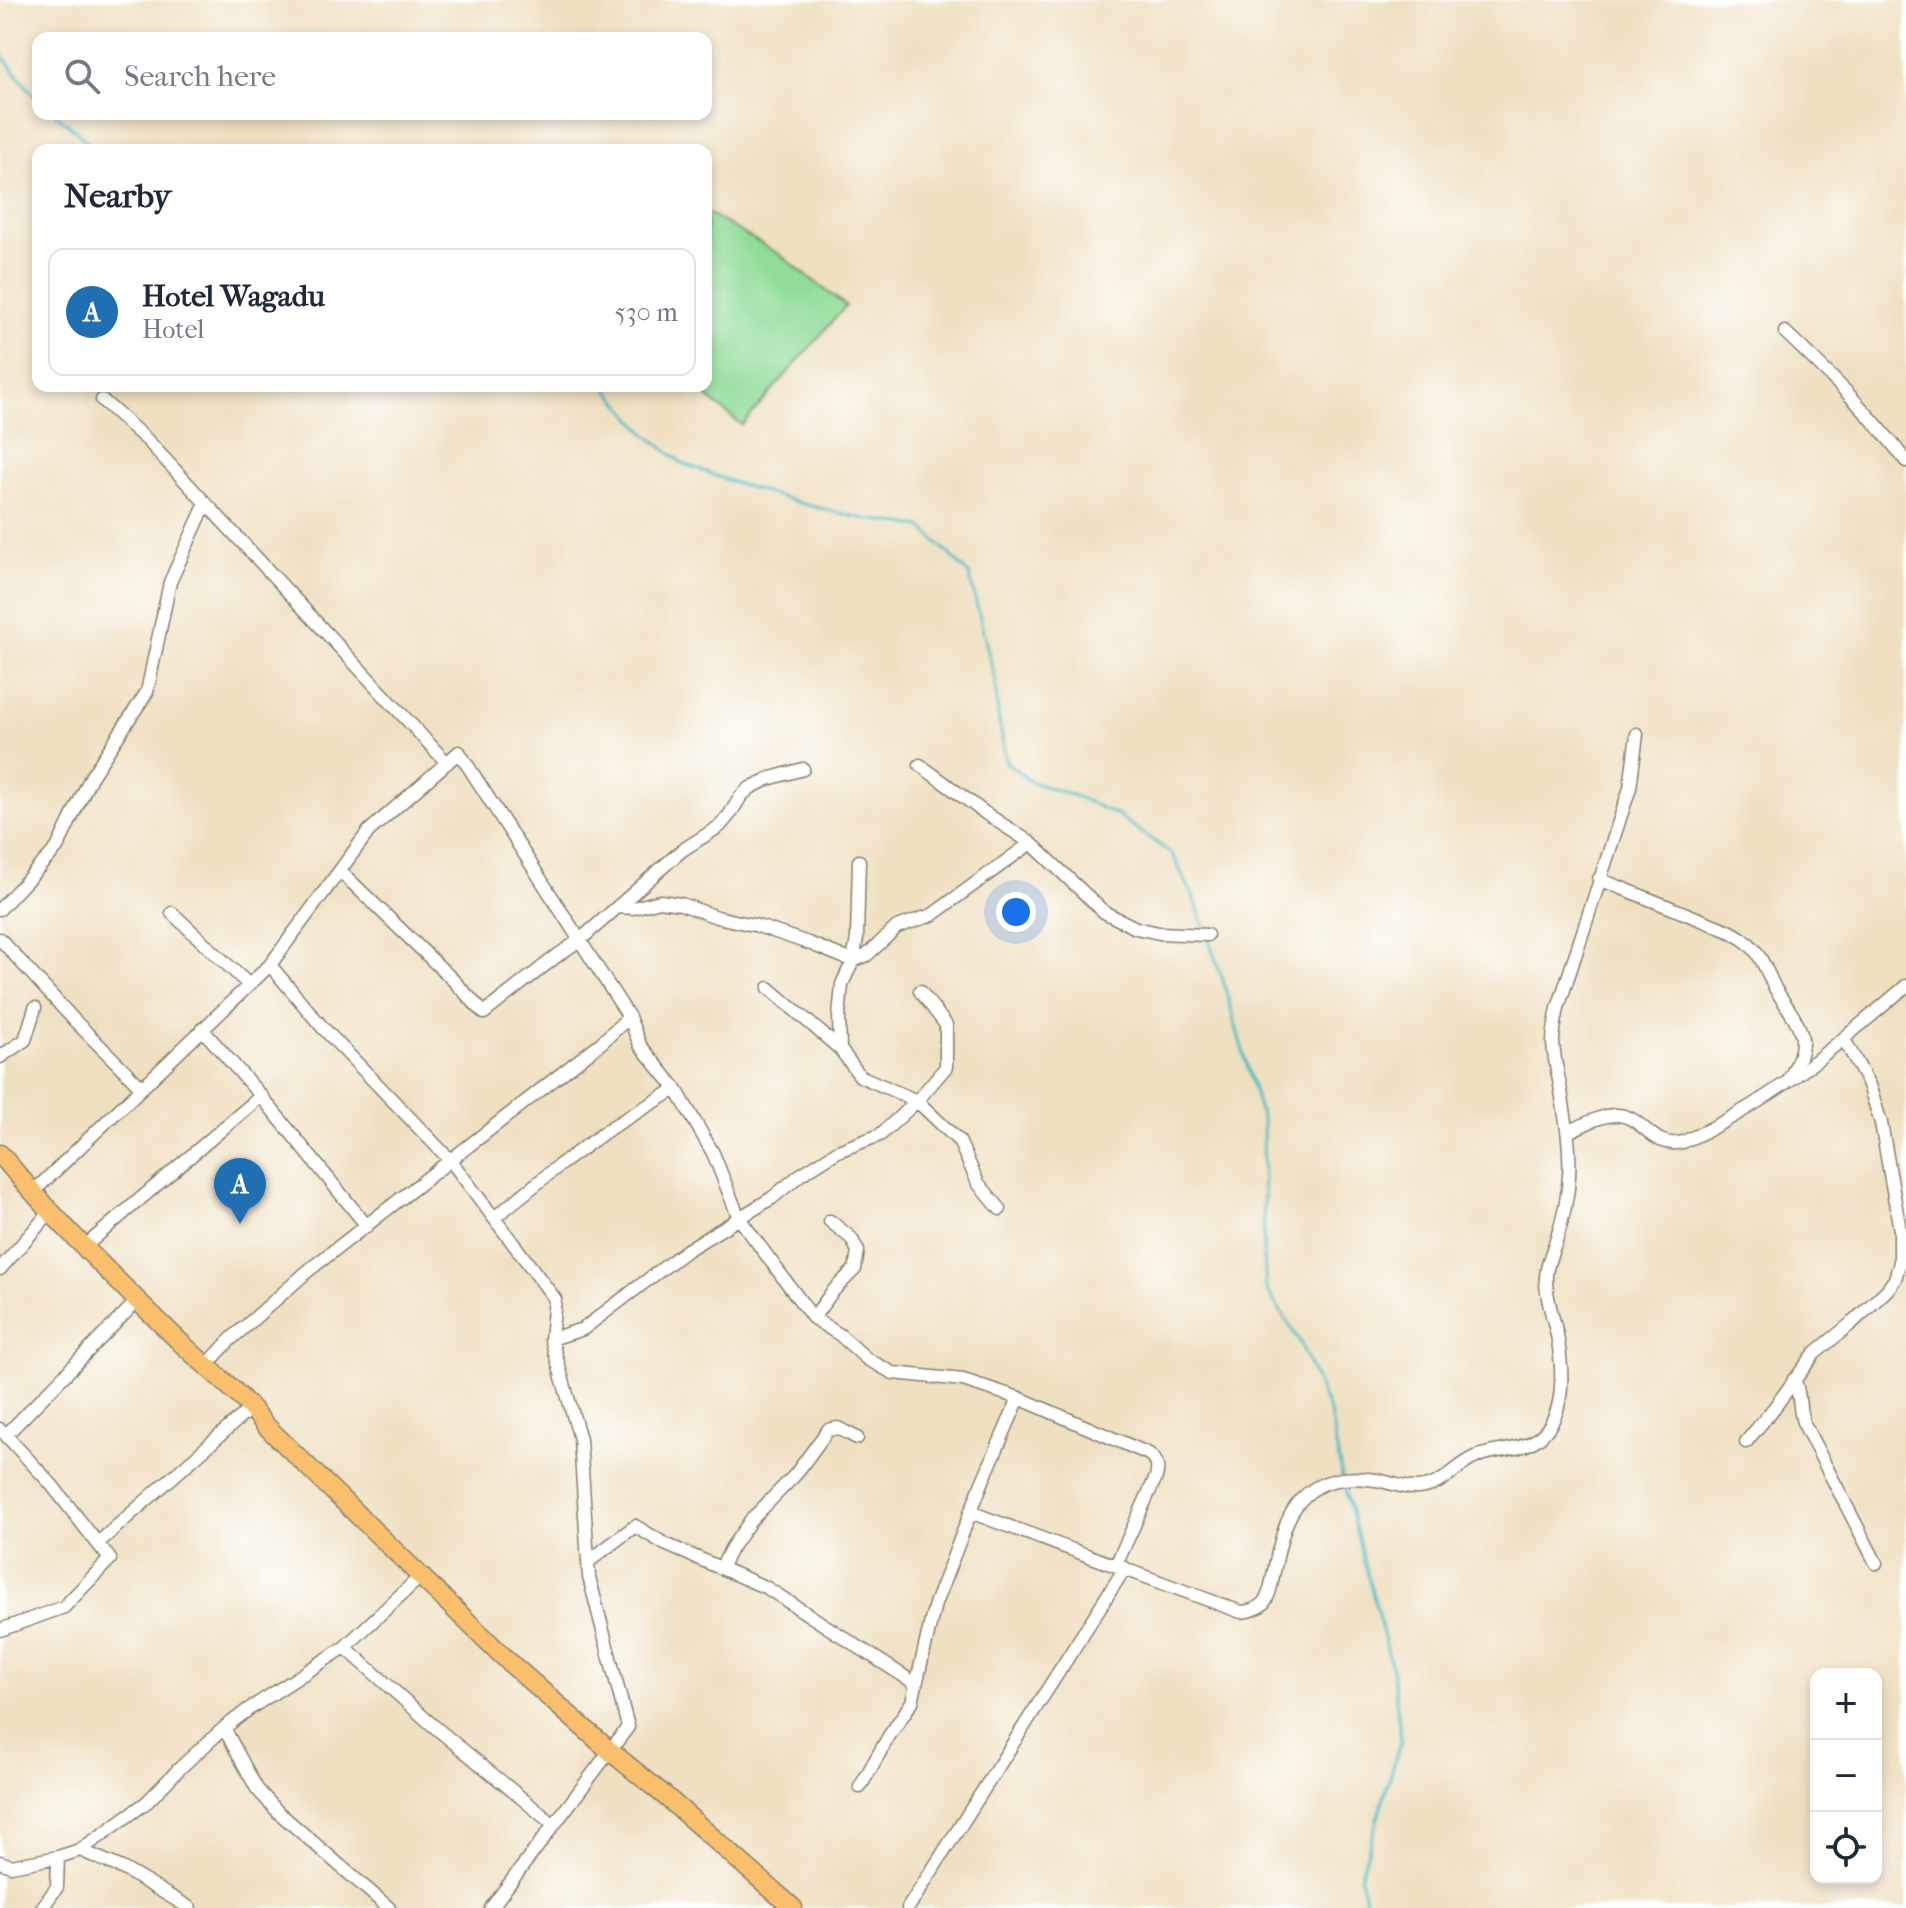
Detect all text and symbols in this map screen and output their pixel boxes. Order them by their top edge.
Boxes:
search box [32,32,712,120]
icon: search [60,54,104,98]
text: Search here [124,59,276,94]
text: Nearby [64,176,171,216]
text: Hotel Wagadu [142,279,325,314]
text: A [84,297,100,328]
text: 530 m [615,297,678,328]
text: Hotel [142,314,205,345]
your location [996,892,1036,932]
pin: A [214,1158,266,1224]
map controls [1810,1668,1882,1884]
button: + [1810,1668,1882,1740]
button: − [1810,1740,1882,1812]
button: locate [1810,1812,1882,1884]

